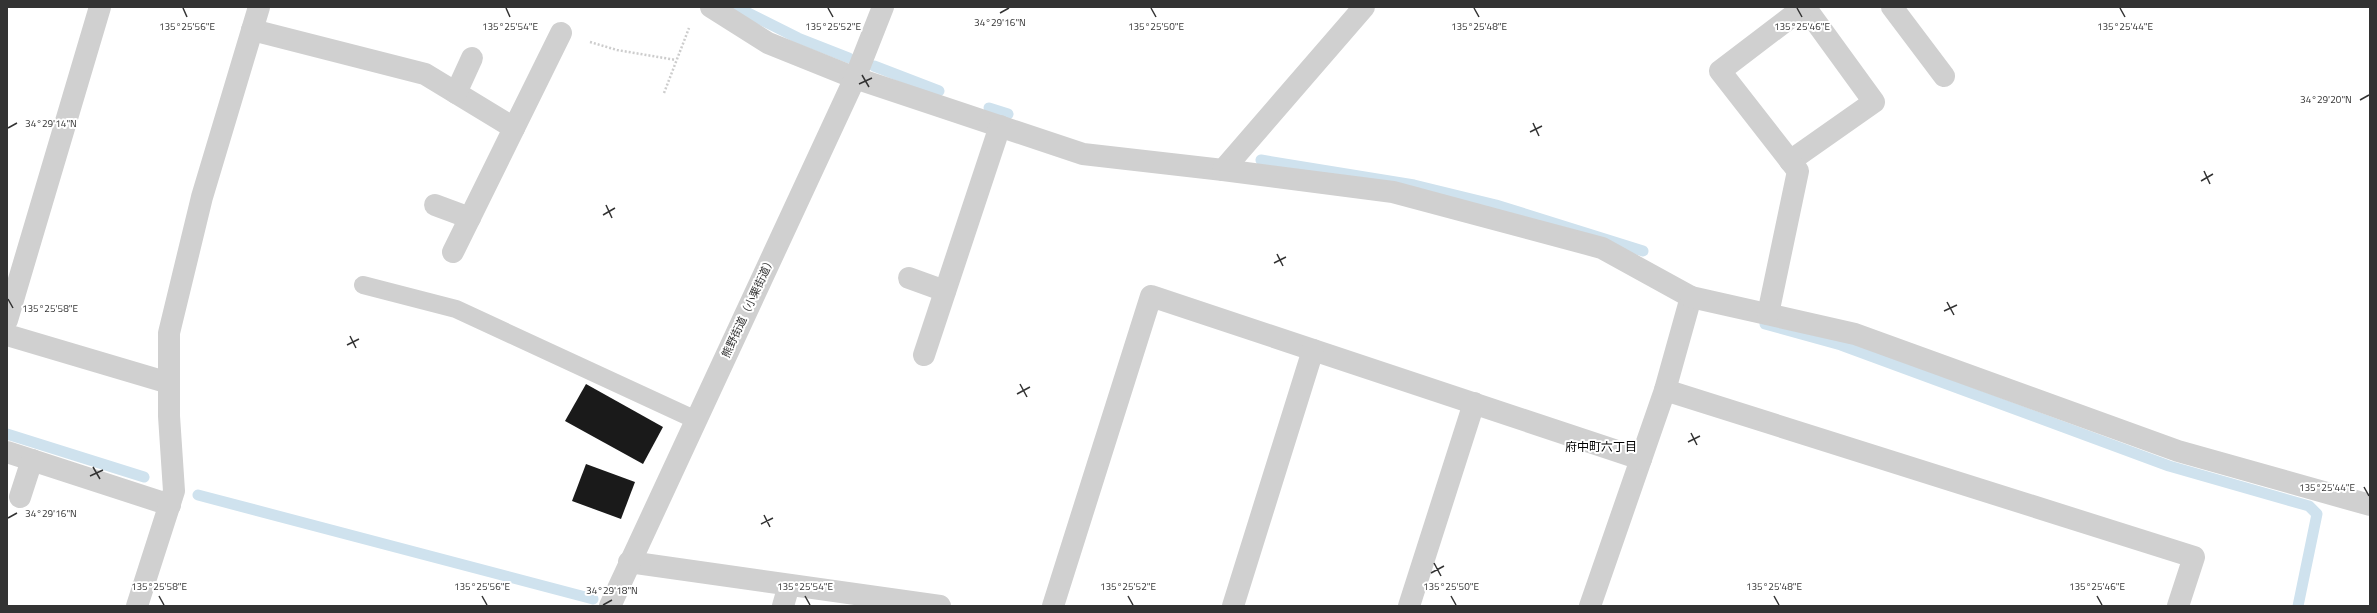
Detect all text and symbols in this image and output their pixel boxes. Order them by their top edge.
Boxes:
text: 34°29'16"N [974,15,1026,30]
text: 135°25'56"E [159,19,216,34]
text: 135°25'54"E [482,19,539,34]
text: 135°25'52"E [805,19,862,34]
text: 135°25'50"E [1128,19,1185,34]
text: 135°25'48"E [1451,19,1508,34]
text: 135°25'46"E [1774,19,1831,34]
text: 135°25'44"E [2097,19,2154,34]
text: 34°29'20"N [2300,92,2352,107]
text: 34°29'14"N [25,116,77,131]
street label: 熊野街道（小栗街道） [718,254,778,360]
text: 135°25'58"E [22,301,79,316]
district label: 府中町六丁目 [1565,437,1637,456]
text: 135°25'44"E [2299,480,2356,495]
text: 34°29'16"N [25,506,77,521]
text: 135°25'58"E [131,579,188,594]
text: 135°25'56"E [454,579,511,594]
text: 135°25'54"E [777,579,834,594]
text: 135°25'52"E [1100,579,1157,594]
text: 135°25'50"E [1423,579,1480,594]
text: 135°25'48"E [1746,579,1803,594]
text: 135°25'46"E [2069,579,2126,594]
text: 34°29'18"N [586,583,638,598]

